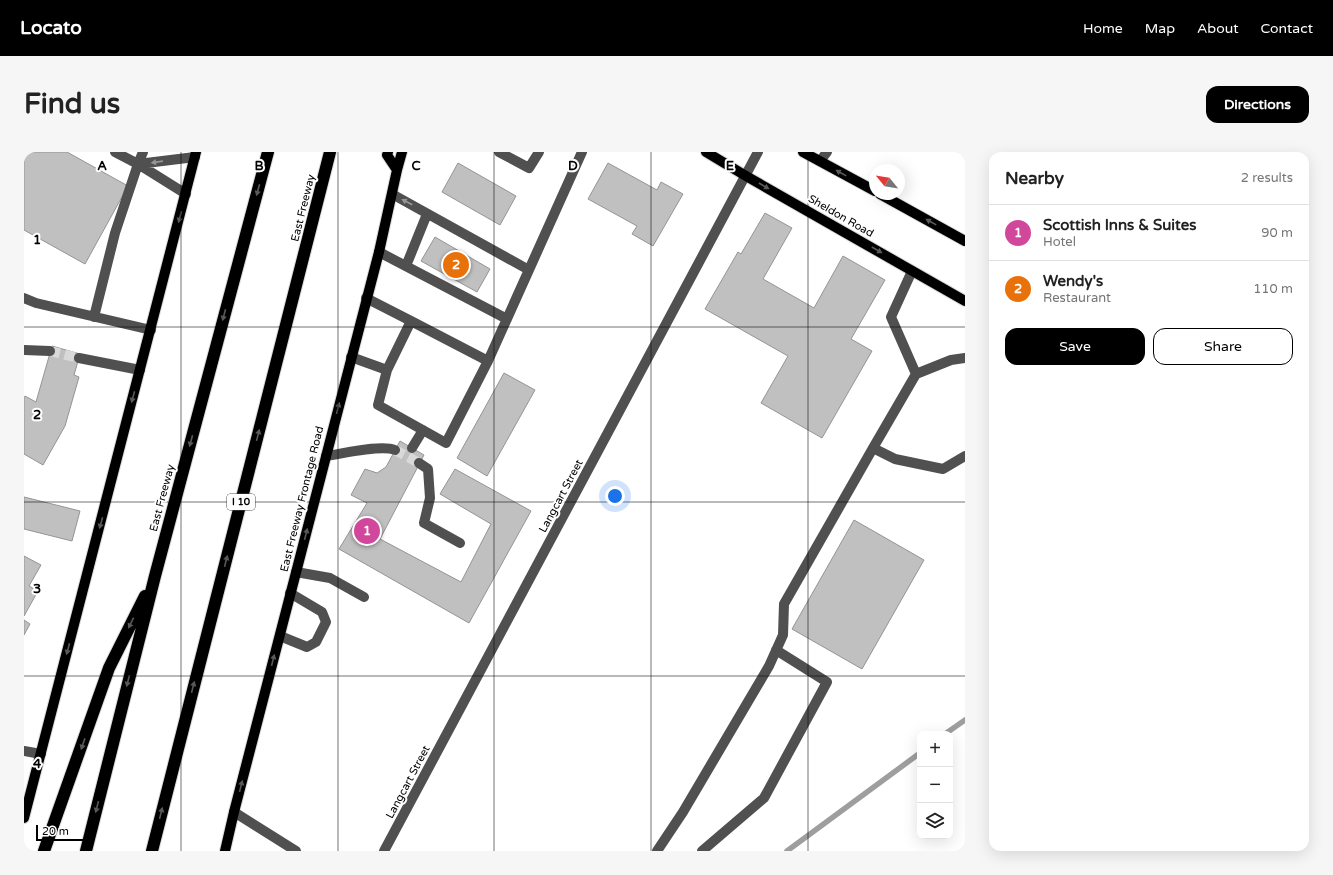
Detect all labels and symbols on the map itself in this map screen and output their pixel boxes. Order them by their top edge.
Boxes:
text: A [97,158,107,174]
text: B [254,158,264,174]
text: C [411,158,421,174]
text: D [568,158,578,174]
text: E [726,158,734,174]
one-way arrow [151,159,163,165]
north arrow [869,164,905,200]
one-way arrow [835,169,847,176]
street label: East Freeway [288,173,318,243]
one-way arrow [254,183,260,196]
one-way arrow [758,183,769,190]
street label: Sheldon Road [806,192,876,240]
one-way arrow [401,199,413,206]
one-way arrow [177,211,183,223]
one-way arrow [925,219,937,225]
text: 1 [33,232,41,248]
one-way arrow [871,247,882,254]
pin: 2 [443,250,469,280]
one-way arrow [221,310,227,322]
one-way arrow [130,391,136,403]
one-way arrow [335,402,341,414]
text: 2 [33,407,41,423]
street label: East Freeway Frontage Road [278,425,326,573]
one-way arrow [255,429,261,441]
one-way arrow [188,435,194,447]
street label: Langcart Street [536,457,586,535]
street label: East Freeway [147,463,177,533]
your location [605,486,625,506]
road number: I 10 [227,494,255,510]
pin: 1 [354,516,380,546]
one-way arrow [97,517,103,529]
one-way arrow [303,528,309,540]
one-way arrow [223,555,229,568]
text: 3 [33,581,41,597]
one-way arrow [128,617,134,629]
one-way arrow [65,643,71,655]
one-way arrow [270,654,276,666]
one-way arrow [125,675,131,688]
one-way arrow [191,681,197,693]
one-way arrow [80,738,86,750]
street label: Langcart Street [383,743,433,821]
text: 4 [33,756,42,772]
one-way arrow [238,780,244,792]
one-way arrow [93,801,99,814]
one-way arrow [159,807,165,819]
scale bar [36,823,89,842]

